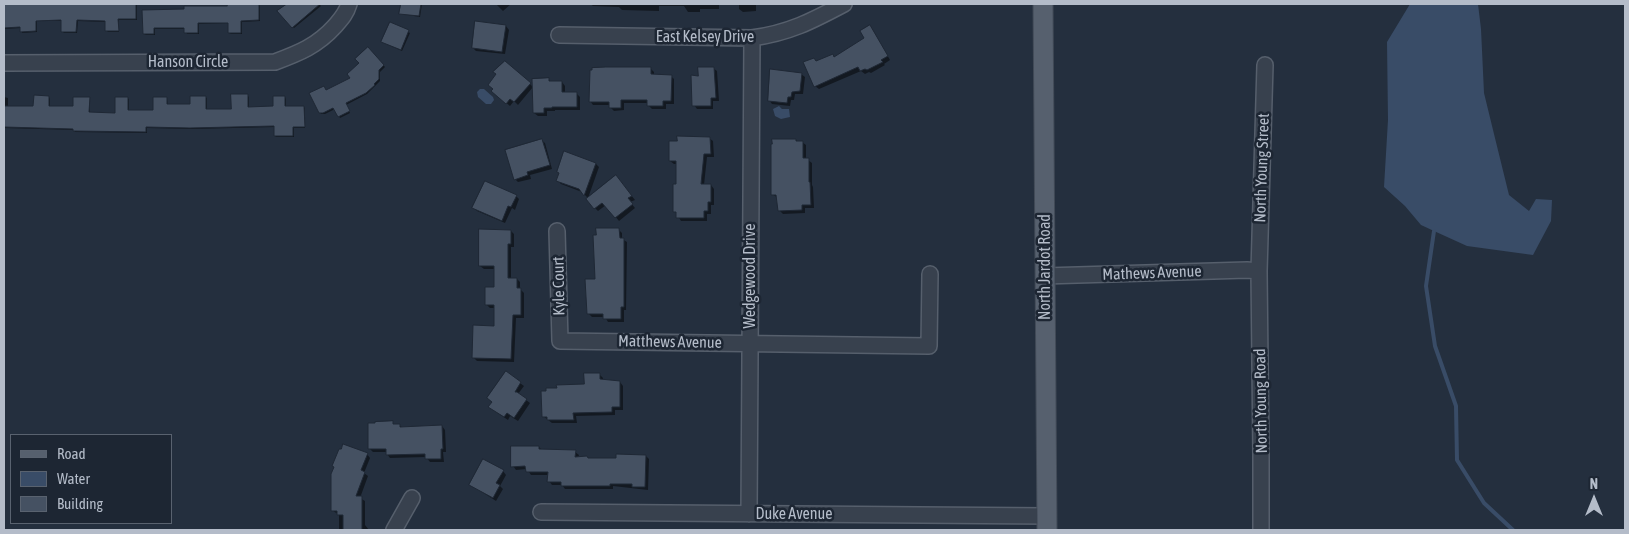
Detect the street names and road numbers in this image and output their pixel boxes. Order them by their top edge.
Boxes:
street label: East Kelsey Drive [656,27,754,47]
street label: Hanson Circle [148,52,228,72]
street label: North Young Street [1250,113,1274,223]
street label: North Jardot Road [1035,214,1055,320]
street label: Wedgewood Drive [740,224,760,328]
street label: Kyle Court [549,256,569,316]
street label: Mathews Avenue [1102,262,1202,284]
street label: Matthews Avenue [618,331,722,353]
street label: North Young Road [1250,348,1272,454]
street label: Duke Avenue [755,504,833,524]

